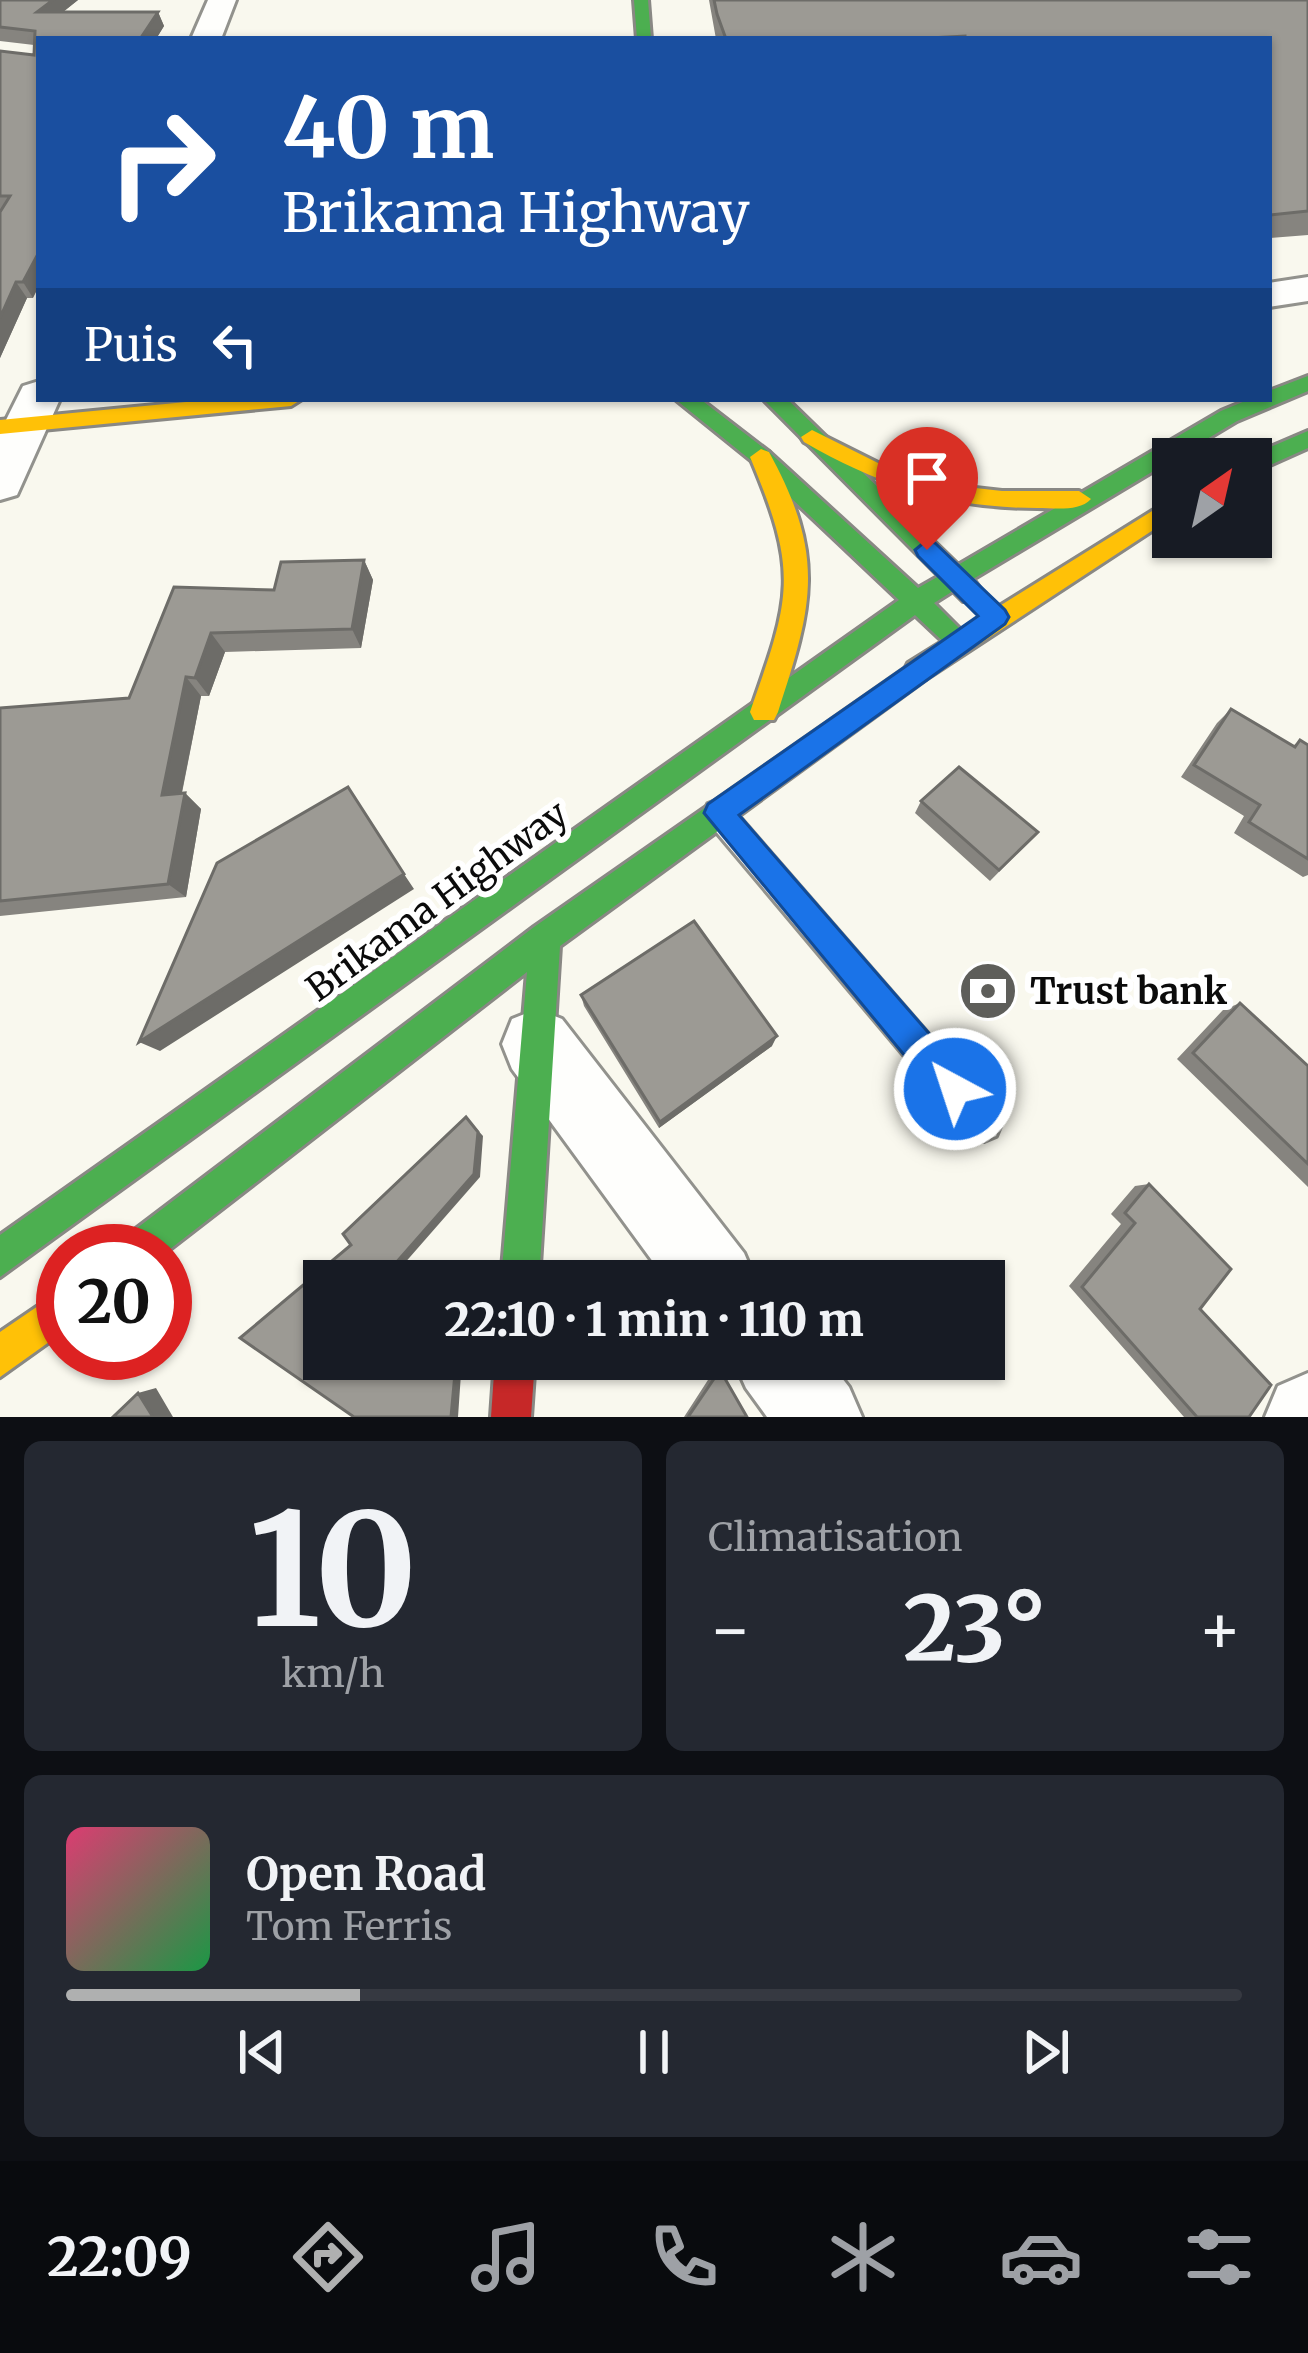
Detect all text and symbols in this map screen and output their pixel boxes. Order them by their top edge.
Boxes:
text: 40 m [282,75,494,181]
icon: right [84,84,240,240]
text: Brikama Highway [282,179,750,247]
icon: left [202,312,268,378]
text: Puis [84,317,178,373]
pin [876,427,978,550]
north arrow [1152,438,1272,558]
map controls [1152,438,1272,558]
icon: arrive [894,445,960,511]
street label: Brikama Highway [298,791,576,1011]
bank icon: Trust bank [957,960,1019,1022]
place label: Trust bank [1030,969,1228,1014]
position arrow [892,1026,1018,1152]
speed limit sign: 20 [36,1224,192,1380]
text: 22:10 · 1 min · 110 m [444,1292,864,1348]
text: 10 [248,1472,418,1669]
text: Climatisation [708,1513,963,1562]
text: 23° [903,1572,1047,1686]
text: − [708,1588,752,1671]
text: + [1198,1588,1242,1671]
text: km/h [281,1649,385,1698]
text: Open Road [246,1846,486,1902]
text: Tom Ferris [246,1902,452,1951]
icon: previous [229,2019,295,2085]
icon: pause [621,2019,687,2085]
icon: next [1013,2019,1079,2085]
icon: directions [286,2215,370,2299]
icon: music [464,2215,548,2299]
icon: phone [642,2215,726,2299]
icon: climate [821,2215,905,2299]
icon: car [999,2215,1083,2299]
icon: filters [1177,2215,1261,2299]
text: 22:09 [47,2223,192,2291]

